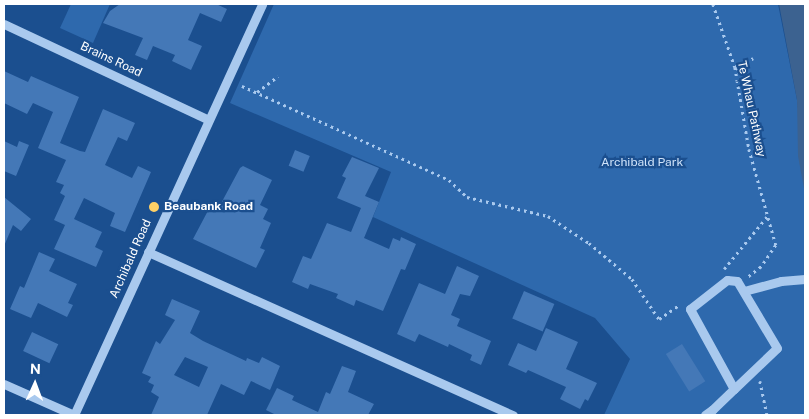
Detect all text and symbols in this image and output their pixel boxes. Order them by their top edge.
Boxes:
street label: Brains Road [78,39,144,81]
street label: Te Whau Pathway [734,59,768,159]
park label: Archibald Park [601,156,683,170]
place label: Beaubank Road [164,200,253,214]
marker: Beaubank Road [148,201,160,213]
street label: Archibald Road [107,217,155,301]
north arrow [10,359,60,409]
text: N [30,361,41,377]

